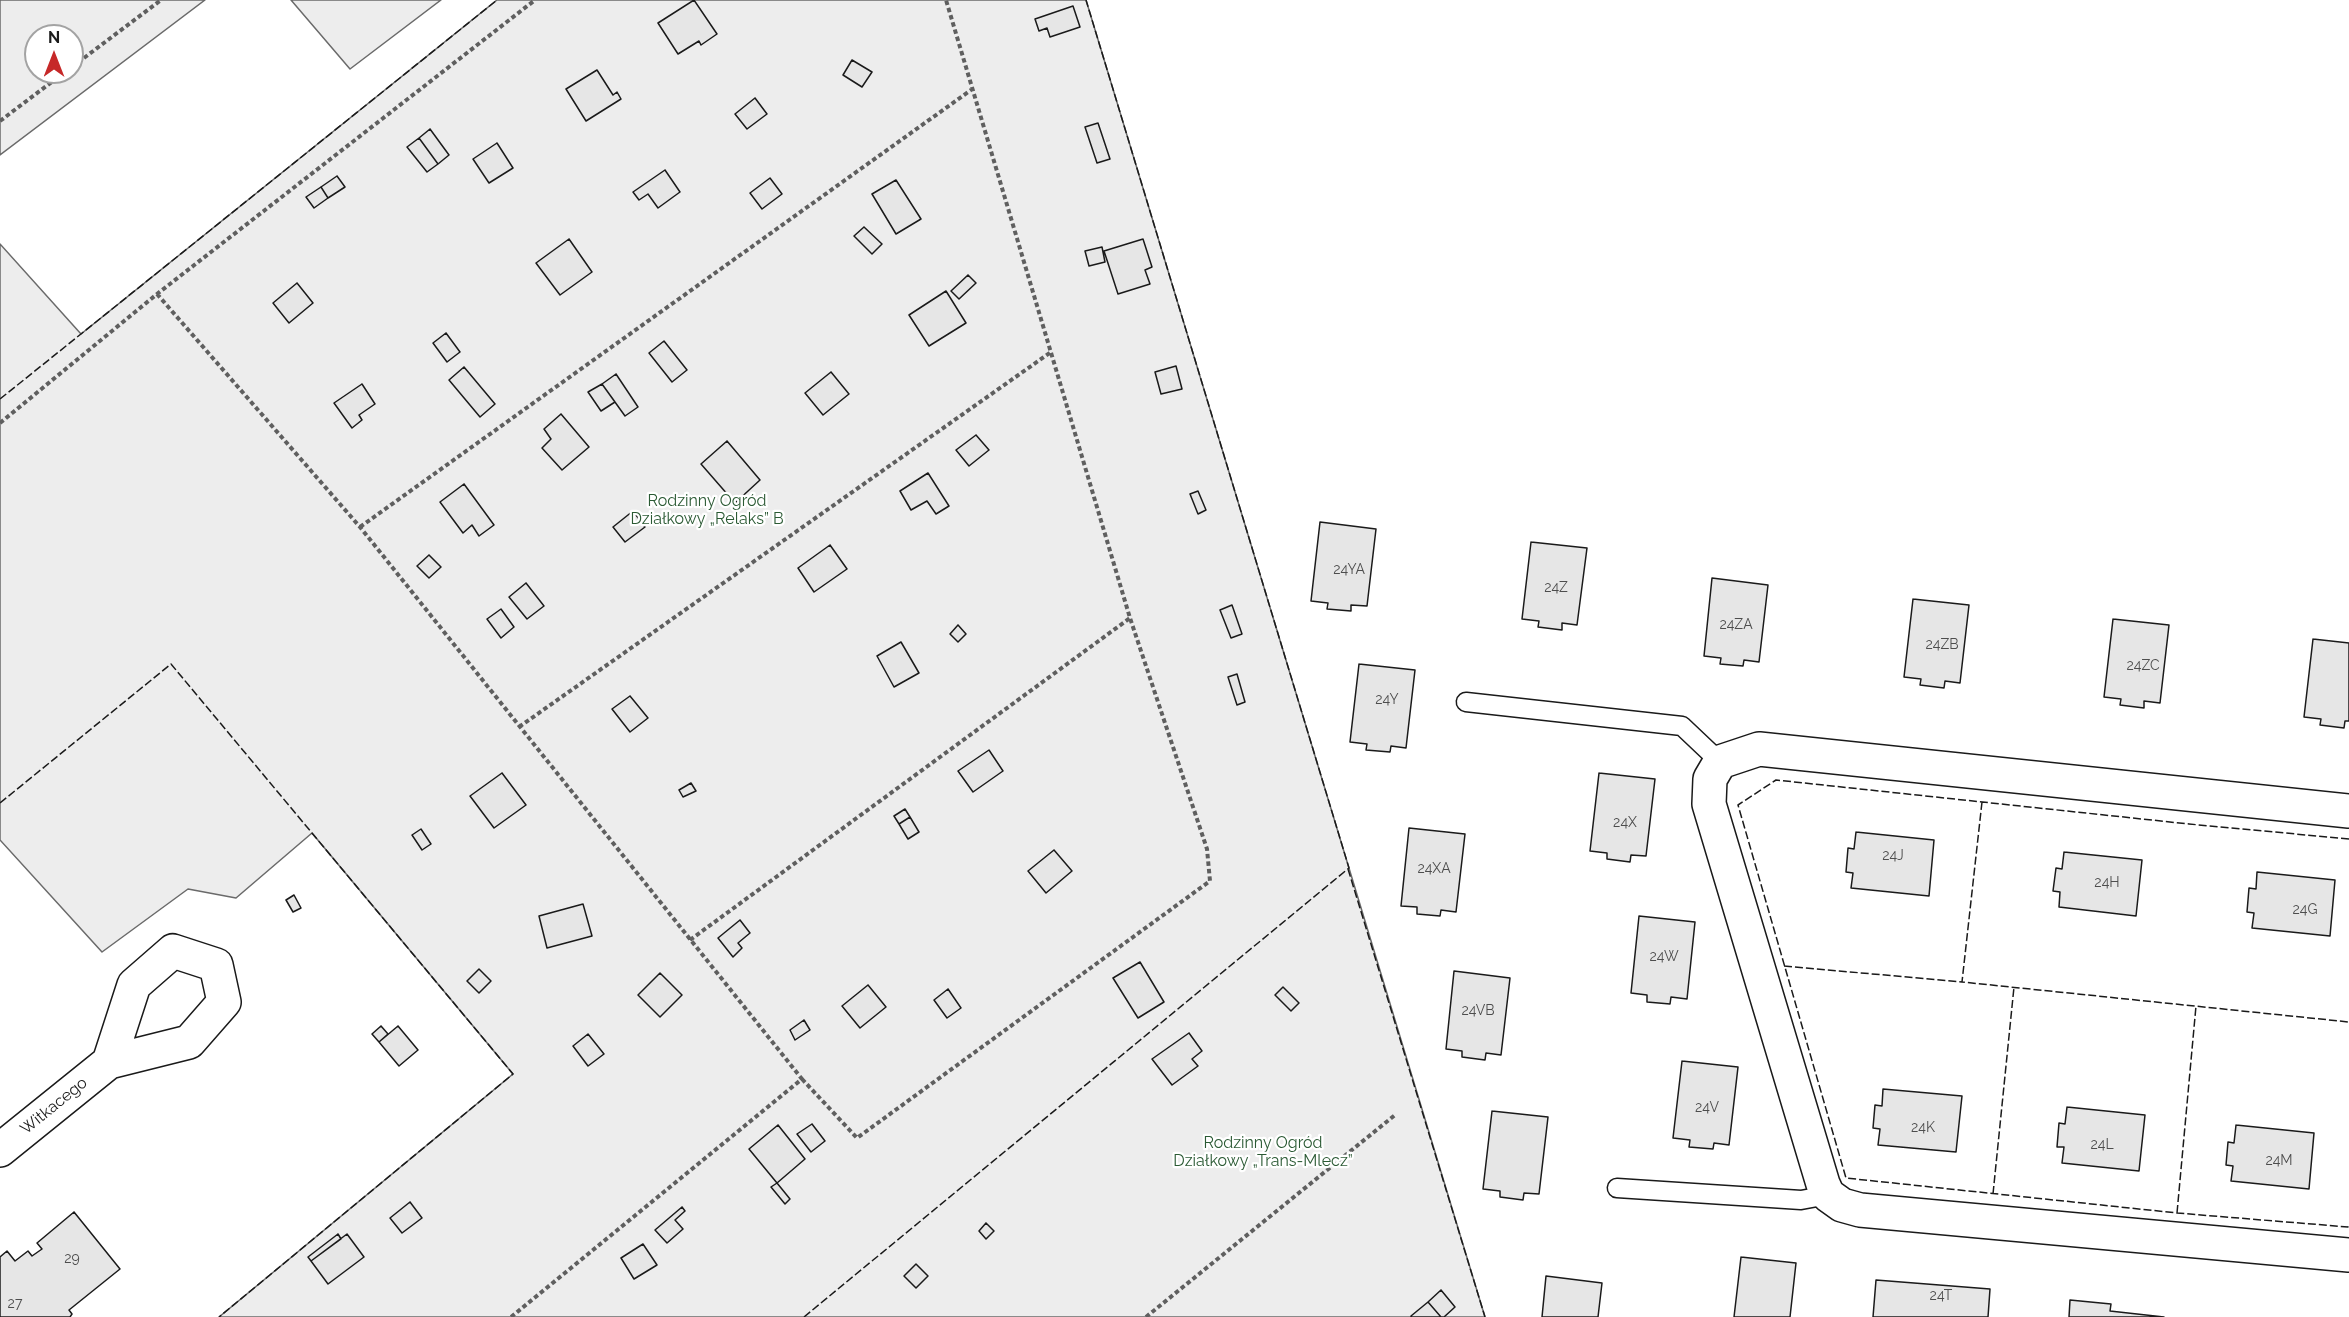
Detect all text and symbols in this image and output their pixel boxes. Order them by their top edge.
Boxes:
north arrow [24,24,84,84]
text: N [48,28,60,47]
park label: Rodzinny Ogród Działkowy „Relaks” B [630,491,784,529]
house number: 24YA [1333,562,1365,578]
house number: 24Z [1544,580,1568,596]
house number: 24ZA [1719,617,1753,633]
house number: 24ZB [1925,637,1959,653]
house number: 24ZC [2126,658,2160,674]
house number: 24Y [1375,692,1399,708]
house number: 24X [1613,815,1637,831]
house number: 24J [1882,848,1904,864]
house number: 24XA [1417,861,1451,877]
house number: 24H [2094,875,2120,891]
house number: 24G [2293,902,2317,918]
house number: 24W [1649,949,1679,965]
house number: 24VB [1461,1003,1495,1019]
street label: Witkacego [17,1073,91,1139]
house number: 24V [1695,1100,1719,1116]
house number: 24K [1911,1120,1935,1136]
park label: Rodzinny Ogród Działkowy „Trans-Mlecz” [1173,1133,1353,1171]
house number: 24L [2090,1137,2114,1153]
house number: 24M [2265,1153,2293,1169]
house number: 29 [64,1251,80,1267]
house number: 24T [1930,1288,1952,1304]
house number: 27 [8,1296,22,1312]

